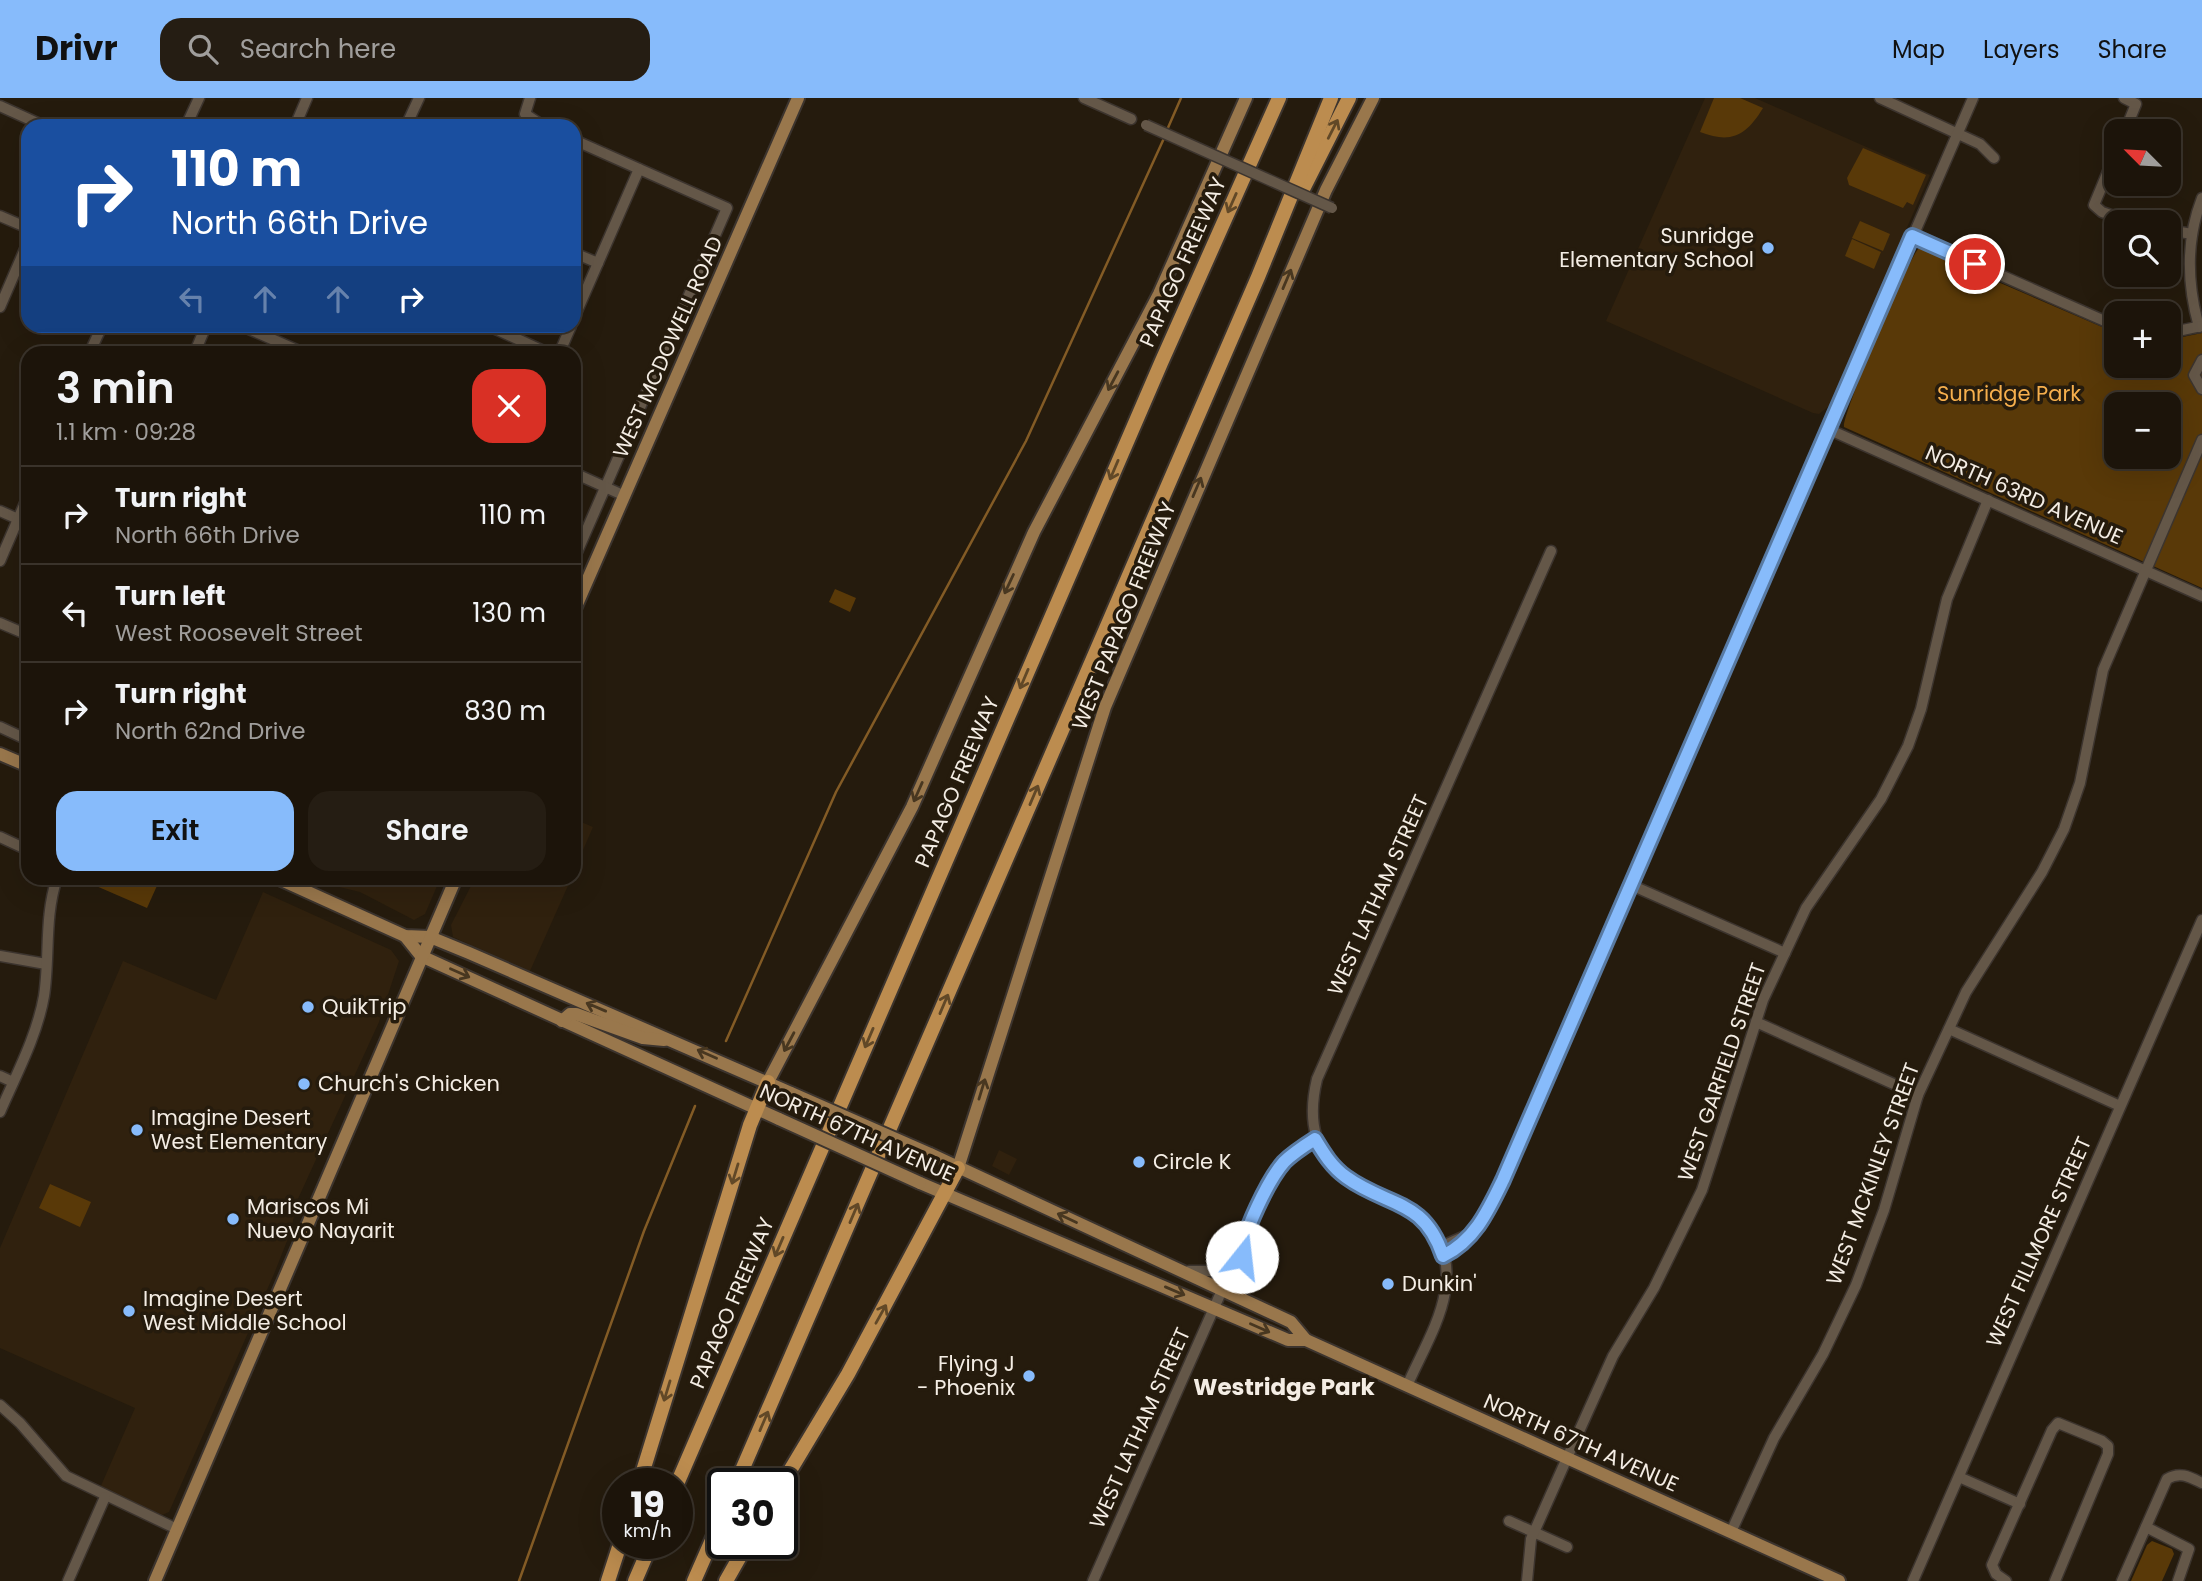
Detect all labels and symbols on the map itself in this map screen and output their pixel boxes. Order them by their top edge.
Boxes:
one-way arrow [1327,119,1341,140]
north arrow [2104,119,2180,196]
street label: PAPAGO FREEWAY [1132,172,1233,351]
one-way arrow [1225,192,1238,213]
place label: Sunridge Elementary School [1559,221,1754,274]
street label: WEST MCDOWELL ROAD [606,231,729,462]
pin [1945,234,2005,294]
marker: Sunridge Elementary School [1760,240,1776,256]
one-way arrow [1282,268,1295,290]
one-way arrow [1106,371,1120,391]
park label: Sunridge Park [1937,379,2081,408]
street label: NORTH 63RD AVENUE [1921,438,2128,551]
one-way arrow [1107,459,1120,480]
one-way arrow [1191,477,1204,499]
street label: WEST PAPAGO FREEWAY [1064,498,1183,734]
one-way arrow [1002,573,1016,594]
one-way arrow [1017,668,1030,689]
street label: PAPAGO FREEWAY [907,692,1006,872]
one-way arrow [911,781,924,803]
one-way arrow [1029,785,1042,806]
street label: WEST LATHAM STREET [1320,790,1435,1000]
street label: WEST GARFIELD STREET [1670,959,1773,1185]
one-way arrow [449,967,470,980]
place label: QuikTrip [322,992,407,1021]
one-way arrow [938,994,951,1015]
marker: QuikTrip [300,999,316,1015]
one-way arrow [585,999,607,1012]
one-way arrow [862,1027,875,1048]
one-way arrow [782,1031,796,1051]
one-way arrow [697,1047,718,1060]
street label: WEST MCKINLEY STREET [1819,1059,1926,1289]
place label: Church's Chicken [318,1069,500,1098]
marker: Church's Chicken [296,1076,312,1092]
street label: NORTH 67TH AVENUE [755,1076,959,1189]
one-way arrow [977,1078,990,1100]
place label: Imagine Desert West Elementary [151,1103,327,1156]
marker: Imagine Desert West Elementary [129,1122,145,1138]
street label: WEST FILLMORE STREET [1979,1132,2098,1352]
place label: Circle K [1153,1147,1232,1176]
marker: Circle K [1131,1154,1147,1170]
one-way arrow [727,1162,740,1184]
place label: Mariscos Mi Nuevo Nayarit [247,1192,395,1245]
one-way arrow [848,1202,861,1224]
marker: Mariscos Mi Nuevo Nayarit [225,1211,241,1227]
one-way arrow [1057,1211,1078,1224]
street label: PAPAGO FREEWAY [682,1213,781,1393]
position arrow [1205,1220,1279,1294]
one-way arrow [772,1236,785,1257]
place label: Dunkin' [1402,1269,1477,1298]
marker: Dunkin' [1380,1276,1396,1292]
place label: Imagine Desert West Middle School [143,1284,347,1337]
one-way arrow [1163,1286,1185,1299]
marker: Imagine Desert West Middle School [121,1303,137,1319]
one-way arrow [875,1304,888,1325]
one-way arrow [1248,1322,1270,1335]
street label: WEST LATHAM STREET [1082,1323,1197,1533]
place label: Flying J - Phoenix [917,1349,1015,1402]
marker: Flying J - Phoenix [1021,1368,1037,1384]
district label: Westridge Park [1193,1371,1376,1403]
one-way arrow [660,1380,673,1402]
street label: NORTH 67TH AVENUE [1479,1386,1683,1499]
one-way arrow [758,1411,771,1433]
speed limit sign: 30 [707,1468,798,1559]

